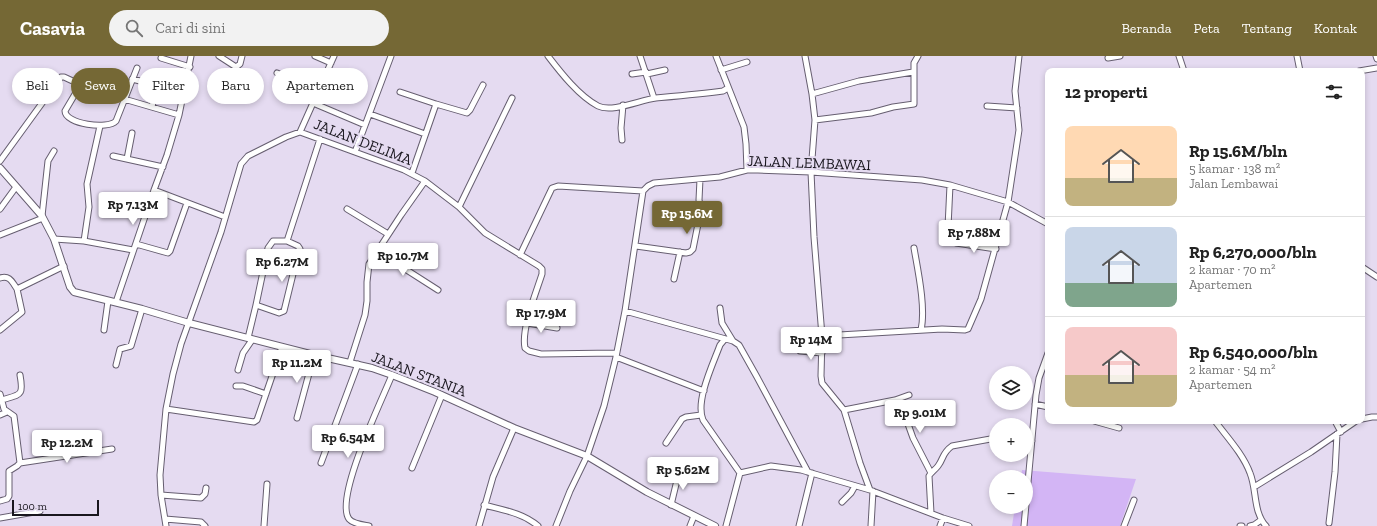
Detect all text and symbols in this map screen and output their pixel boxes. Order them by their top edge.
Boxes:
search box [109,10,389,46]
text: Casavia [20,17,85,40]
icon: search [123,17,145,39]
text: Cari di sini [155,19,225,37]
text: Beranda [1121,20,1172,37]
text: Peta [1194,20,1220,37]
text: Tentang [1242,20,1292,37]
text: Kontak [1314,20,1357,37]
chip: Beli [12,68,63,104]
chip: Sewa [71,68,130,104]
chip: Filter [138,68,199,104]
chip: Baru [207,68,264,104]
chip: Apartemen [272,68,368,104]
icon: filters [1323,81,1345,103]
text: 12 properti [1065,82,1148,102]
street label: JALAN DELIMA [311,115,415,169]
text: Rp 15.6M/bln [1189,141,1287,161]
icon: home [1097,142,1145,190]
street label: JALAN LEMBAWAI [747,152,871,174]
text: 5 kamar · 138 m² [1189,161,1280,176]
text: Jalan Lembawai [1189,176,1278,191]
pin: Rp 7.13M [92,192,174,226]
text: Rp 7.13M [108,197,158,212]
pin: Rp 15.6M [646,201,728,235]
text: Rp 15.6M [661,206,713,221]
pin: Rp 7.88M [933,220,1015,254]
text: Rp 7.88M [948,225,1000,240]
text: Rp 6,270,000/bln [1189,242,1317,262]
pin: Rp 10.7M [362,243,444,277]
icon: home [1097,243,1145,291]
text: Rp 10.7M [377,248,429,263]
pin: Rp 6.27M [241,249,323,283]
text: Rp 6.27M [255,254,309,269]
text: 2 kamar · 70 m² [1189,262,1275,277]
text: Apartemen [1189,277,1252,292]
pin: Rp 17.9M [500,300,582,334]
text: Rp 17.9M [516,305,566,320]
pin: Rp 14M [778,327,844,361]
text: Rp 14M [790,332,832,347]
text: Rp 6,540,000/bln [1189,342,1318,362]
icon: home [1097,343,1145,391]
street label: JALAN STANIA [369,348,469,400]
pin: Rp 11.2M [256,350,338,384]
text: Rp 11.2M [272,355,322,370]
text: 2 kamar · 54 m² [1189,362,1276,377]
map controls [989,366,1033,514]
button: layers [989,366,1033,410]
text: Apartemen [1189,377,1252,392]
pin: Rp 9.01M [879,400,961,434]
text: Rp 9.01M [894,405,946,420]
button: + [989,418,1033,462]
pin: Rp 6.54M [307,425,389,459]
pin: Rp 12.2M [26,430,108,464]
text: Rp 6.54M [321,430,375,445]
text: Rp 12.2M [41,435,93,450]
pin: Rp 5.62M [642,457,724,491]
text: Rp 5.62M [656,462,710,477]
button: − [989,470,1033,514]
scale bar [12,498,99,517]
text: 100 m [18,500,47,513]

